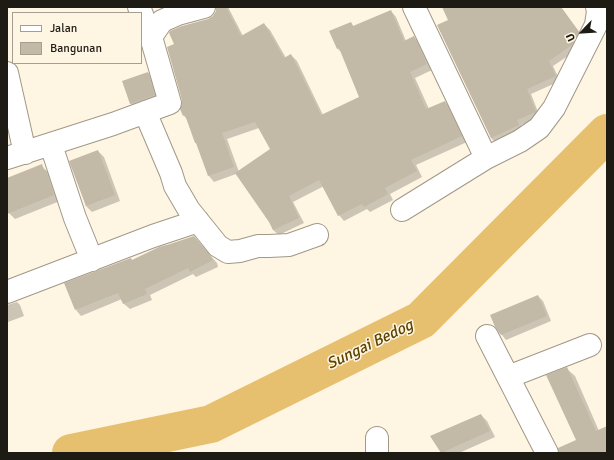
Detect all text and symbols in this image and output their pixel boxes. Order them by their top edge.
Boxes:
legend [12,12,142,64]
north arrow [562,12,602,52]
text: Jalan [50,21,77,36]
text: U [563,31,578,43]
text: Bangunan [50,41,102,56]
water label: Sungai Bedog [324,316,416,374]

